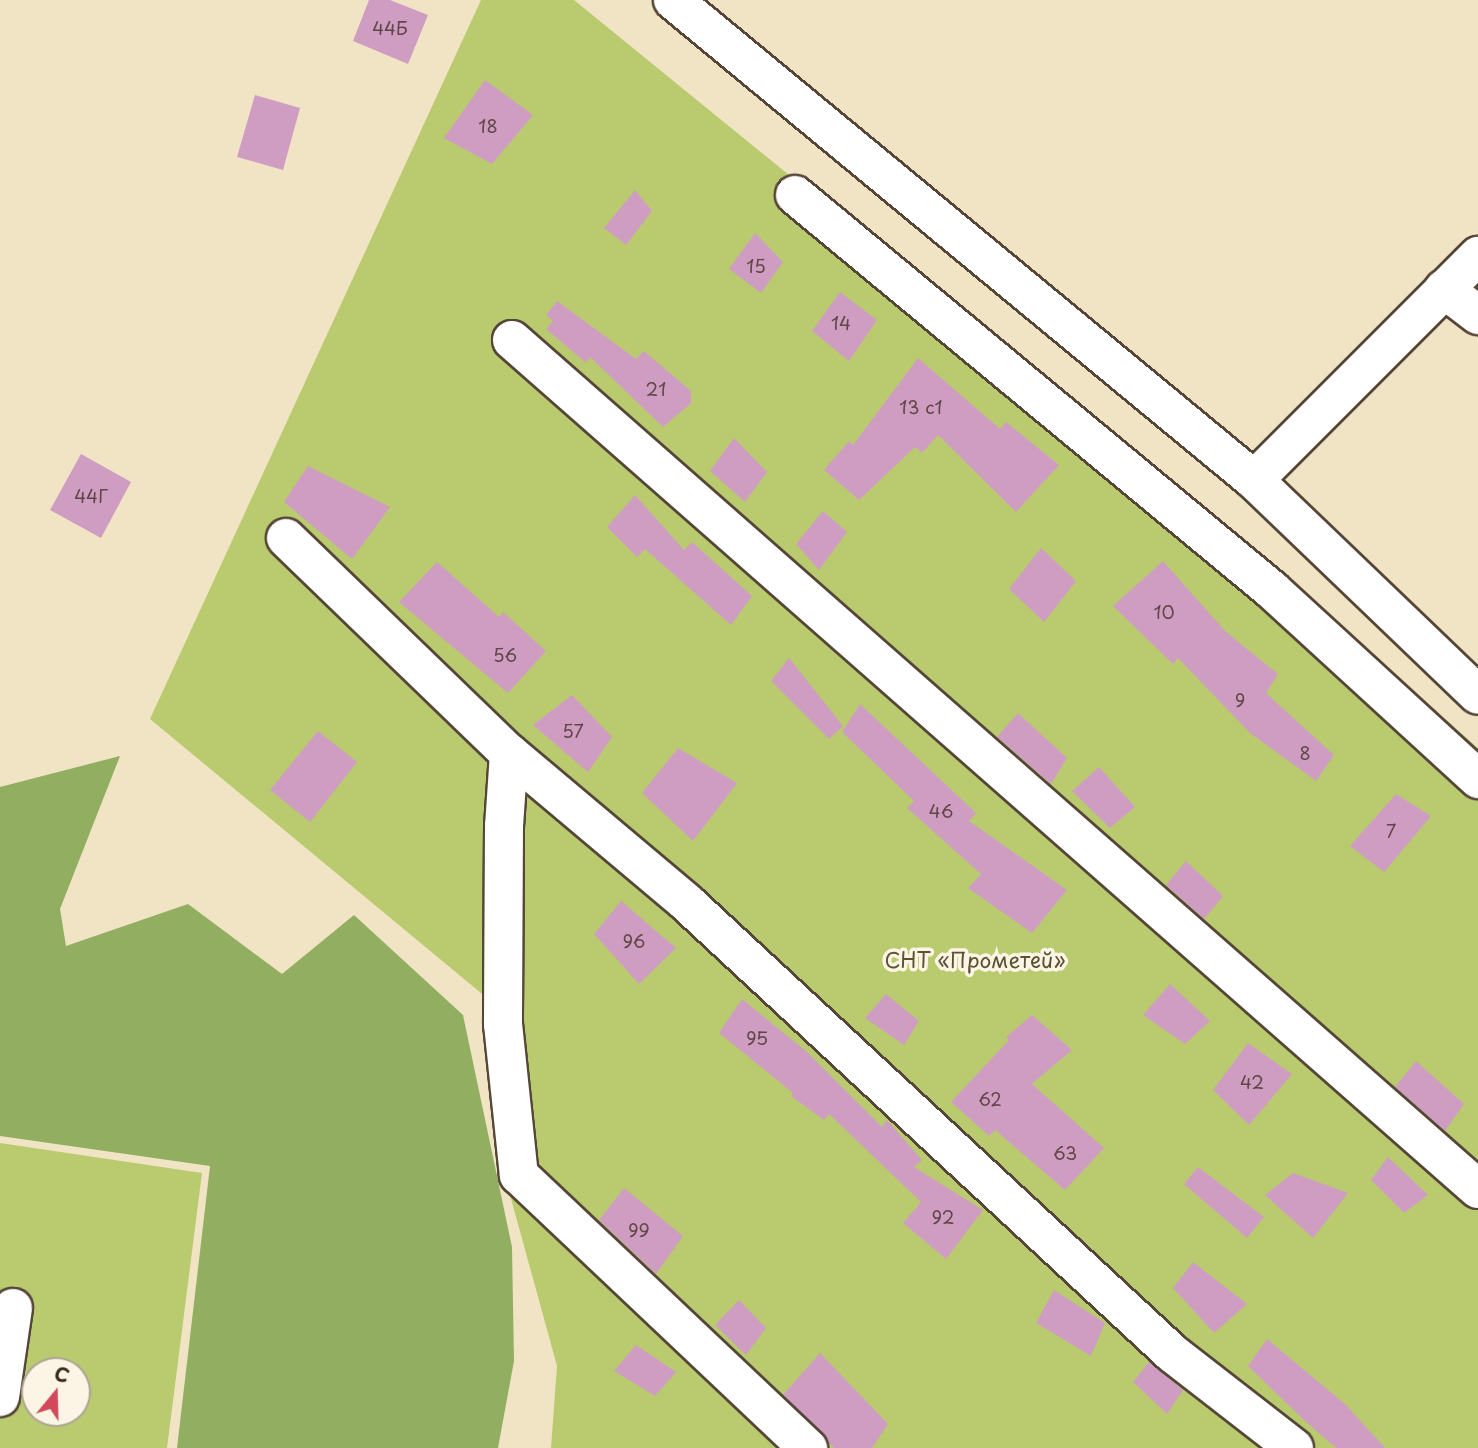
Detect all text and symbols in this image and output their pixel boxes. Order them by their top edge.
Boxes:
house number: 44Б [372,17,408,39]
house number: 18 [478,115,498,137]
house number: 15 [746,255,766,277]
house number: 14 [831,312,851,334]
house number: 21 [646,378,666,400]
house number: 13 с1 [899,396,943,418]
house number: 44Г [74,485,108,507]
house number: 10 [1153,601,1175,623]
house number: 56 [493,644,517,666]
house number: 9 [1235,689,1245,711]
house number: 57 [562,720,584,742]
house number: 8 [1299,742,1311,764]
house number: 46 [929,800,953,822]
house number: 7 [1386,820,1396,842]
house number: 96 [623,930,645,952]
park label: СНТ «Прометей» [884,946,1066,972]
house number: 95 [746,1027,768,1049]
house number: 42 [1240,1071,1264,1093]
house number: 62 [978,1088,1002,1110]
house number: 63 [1053,1142,1077,1164]
house number: 92 [932,1206,954,1228]
house number: 99 [628,1219,650,1241]
north arrow [21,1357,91,1427]
text: С [51,1358,73,1390]

